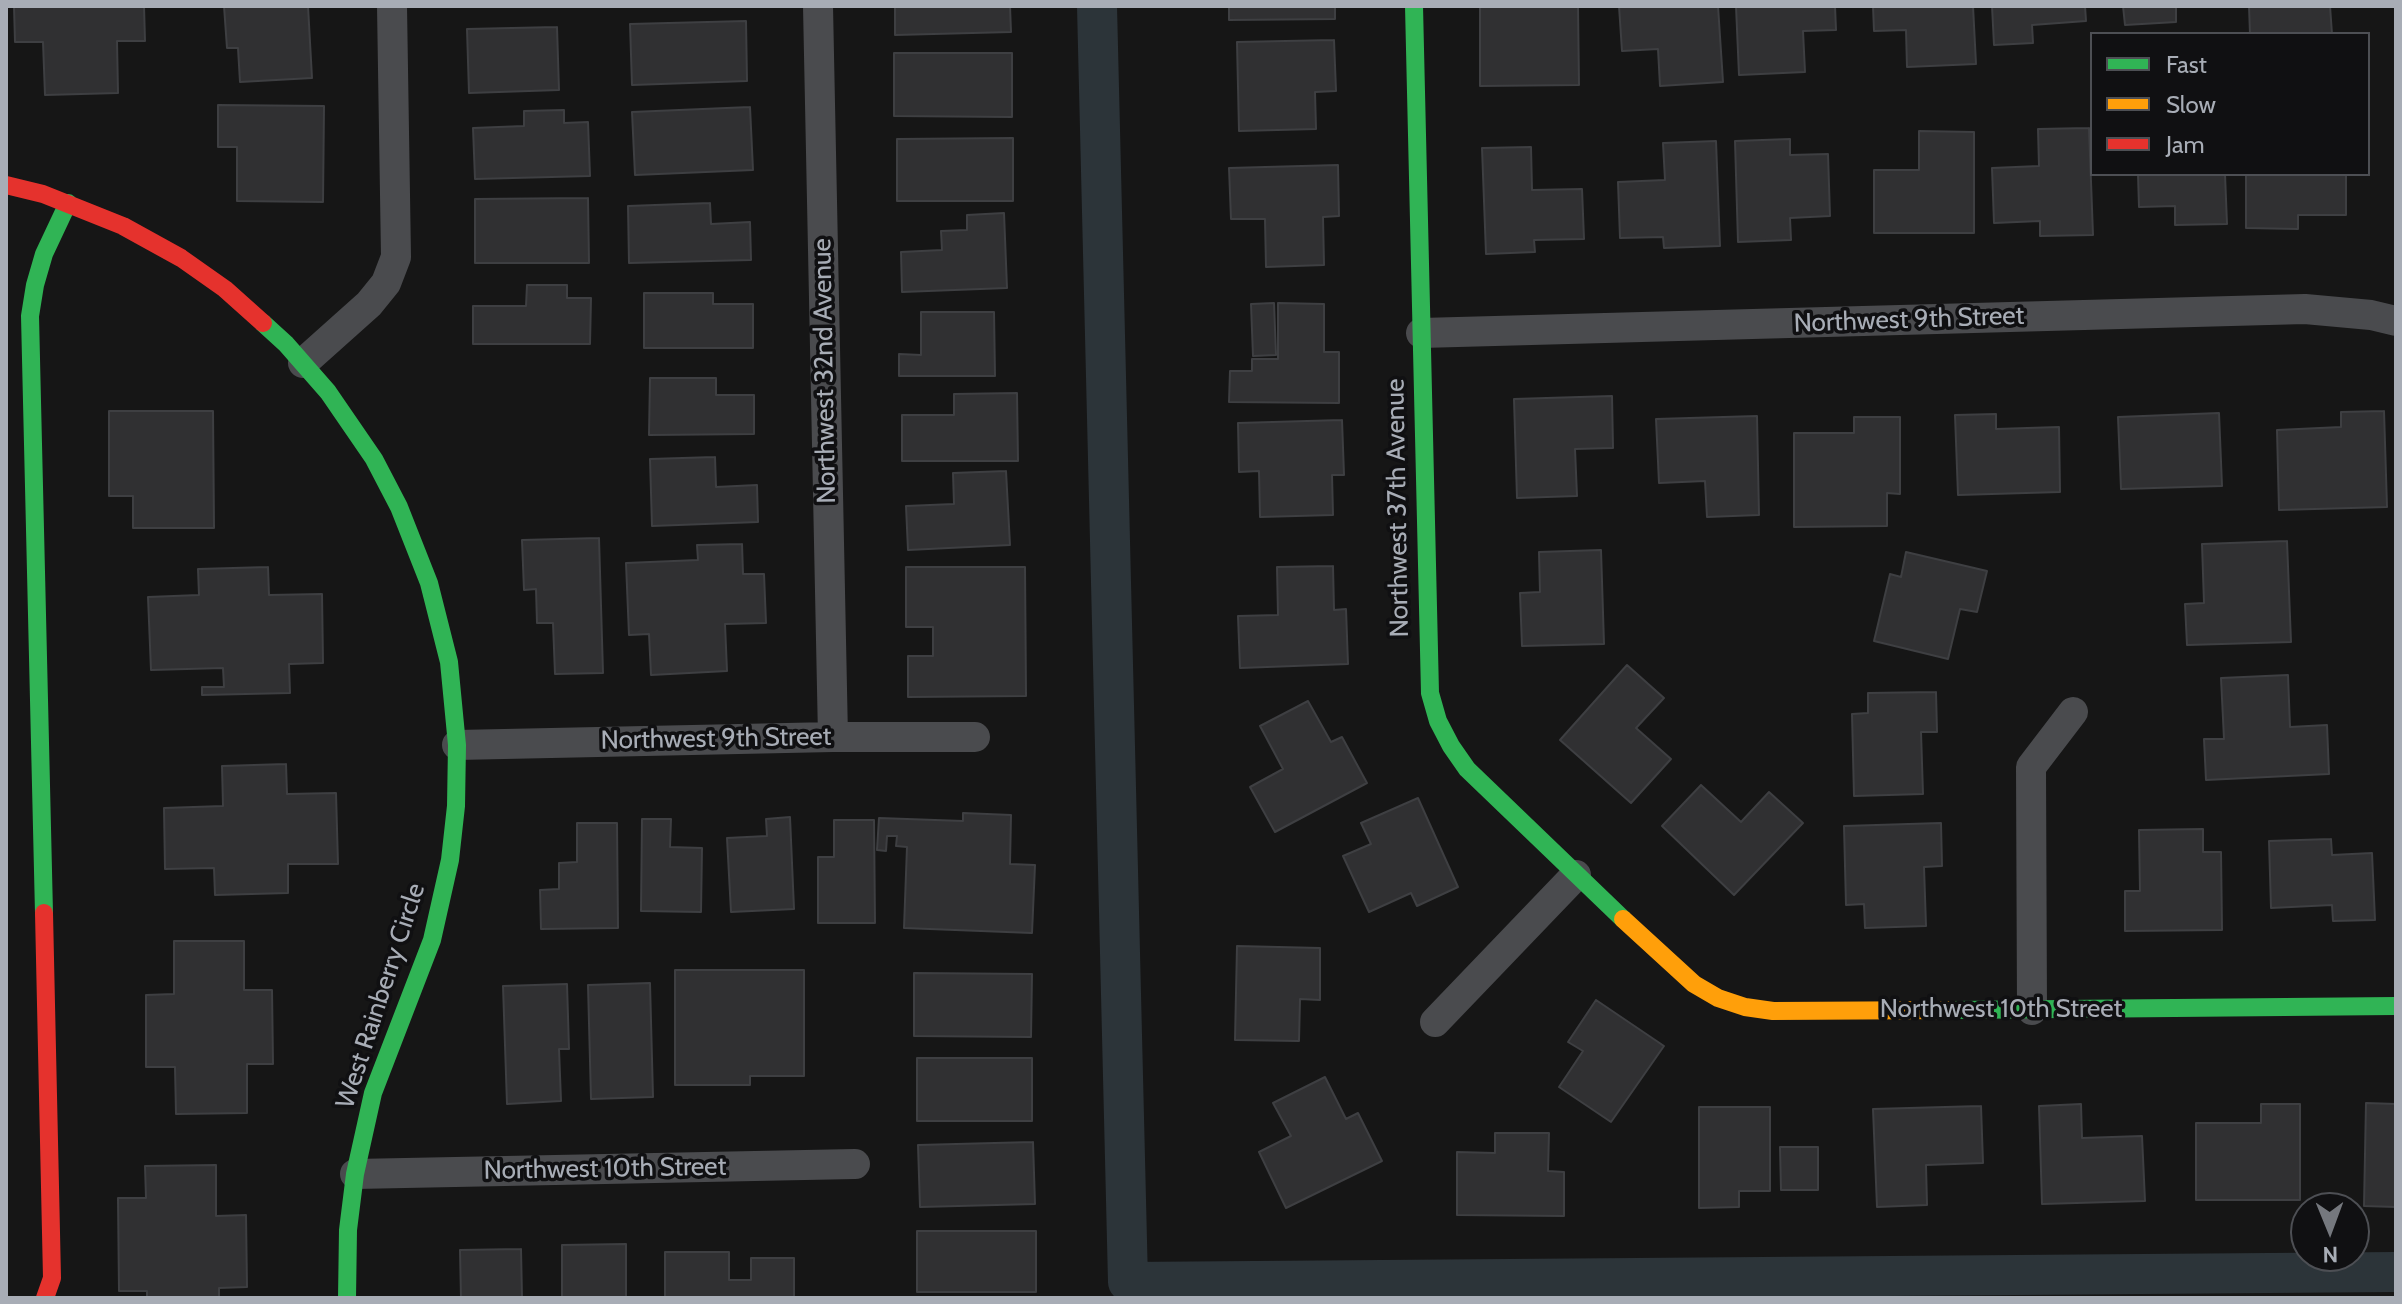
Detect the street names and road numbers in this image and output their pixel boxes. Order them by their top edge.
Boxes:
street label: Northwest 32nd Avenue [807,238,843,504]
street label: Northwest 9th Street [1793,300,2025,340]
street label: Northwest 37th Avenue [1380,378,1416,638]
street label: Northwest 9th Street [600,721,832,757]
street label: West Rainberry Circle [330,880,432,1112]
street label: Northwest 10th Street [1880,993,2122,1025]
street label: Northwest 10th Street [483,1151,727,1187]

